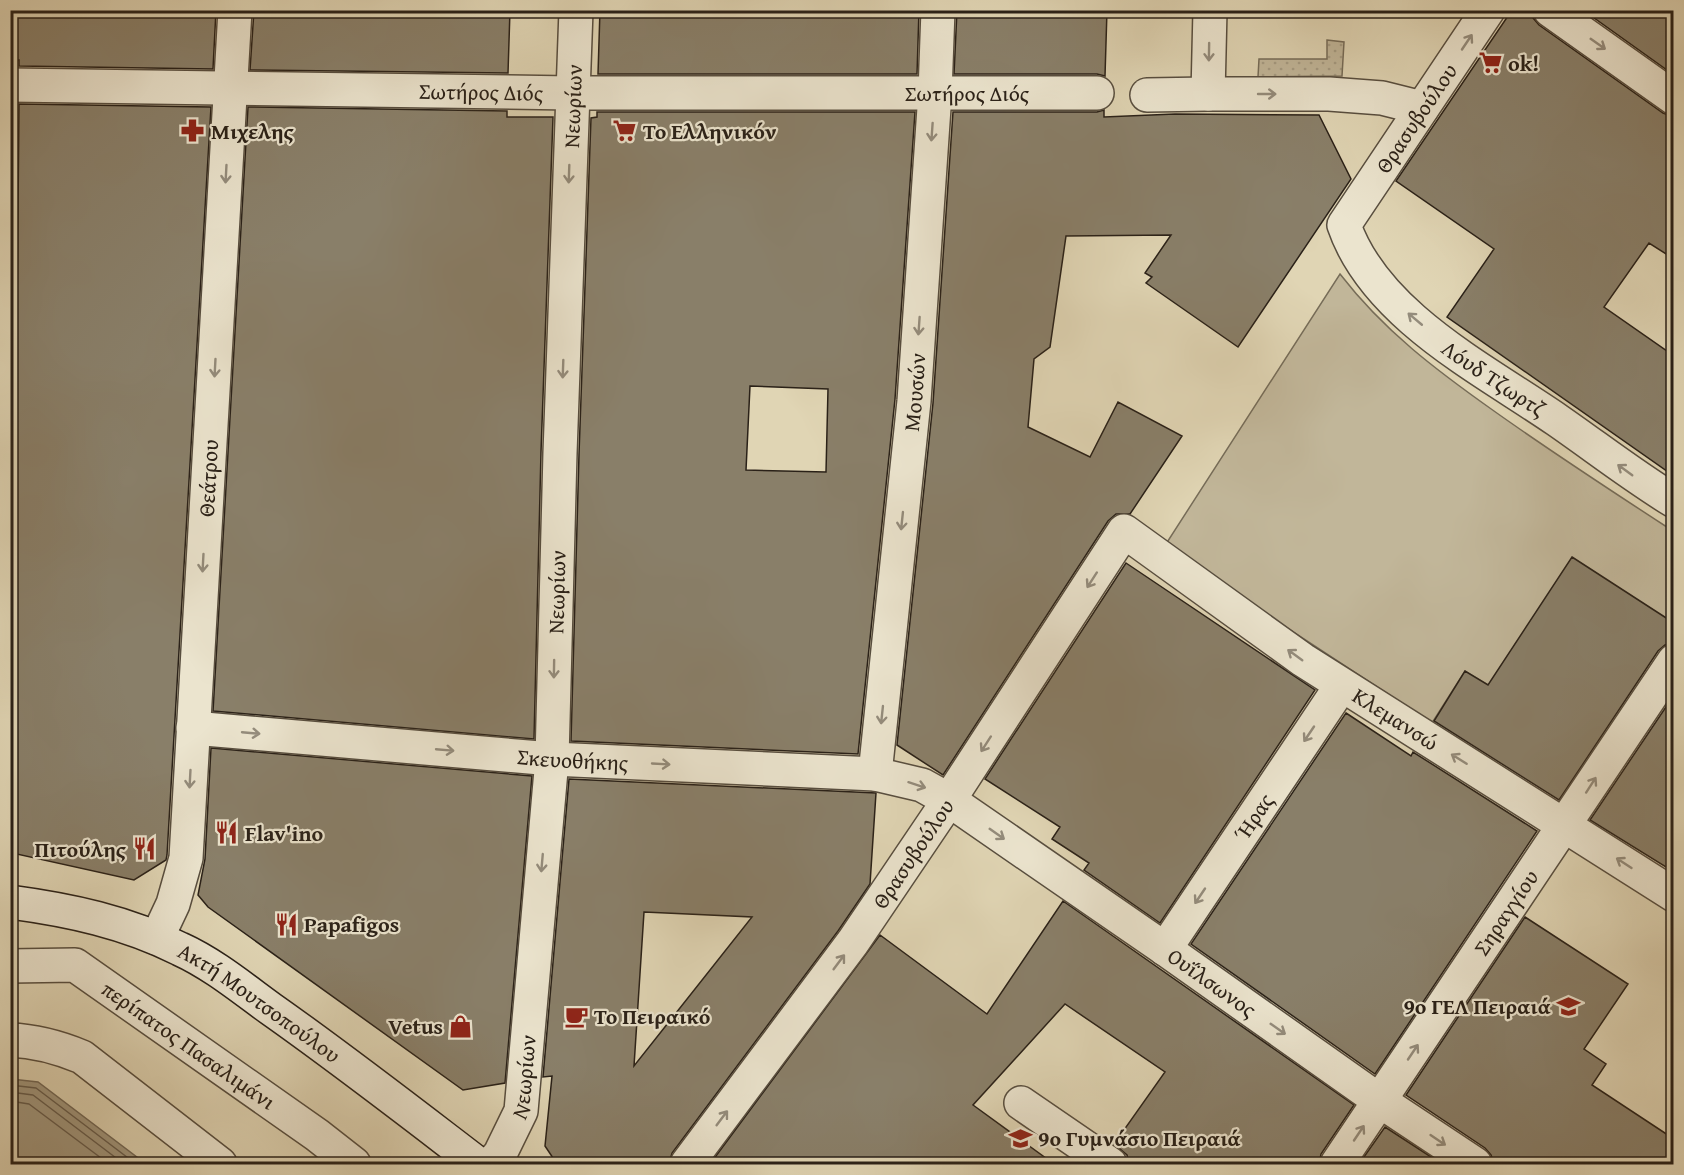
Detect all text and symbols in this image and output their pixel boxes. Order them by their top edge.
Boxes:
one-way arrow [1461,35,1473,51]
one-way arrow [1589,38,1605,50]
one-way arrow [1203,42,1215,62]
place label: ok! [1508,47,1539,79]
supermarket icon: ok! [1477,50,1503,76]
street label: Θρασυβούλου [1367,56,1465,180]
street label: Νεωρίων [555,63,590,149]
street label: Σωτήρος Διός [419,75,544,109]
street label: Σωτήρος Διός [905,77,1030,109]
one-way arrow [1256,88,1276,100]
place label: Μιχελης [211,115,294,147]
place label: Το Ελληνικόν [643,115,777,147]
pharmacy icon: Μιχελης [180,118,206,144]
supermarket icon: Το Ελληνικόν [612,118,638,144]
one-way arrow [927,121,938,141]
one-way arrow [221,163,232,183]
one-way arrow [564,163,575,183]
one-way arrow [1407,313,1423,326]
one-way arrow [914,316,925,336]
street label: Λόυδ Τζωρτζ [1435,332,1552,424]
street label: Μουσών [895,352,933,433]
one-way arrow [209,358,220,378]
one-way arrow [557,358,568,378]
street label: Θεάτρου [190,438,226,518]
one-way arrow [1617,463,1633,476]
one-way arrow [896,510,907,530]
street label: Νεωρίων [539,549,573,634]
one-way arrow [197,553,208,573]
one-way arrow [1085,571,1097,588]
one-way arrow [1287,648,1303,661]
one-way arrow [548,658,560,678]
street label: Κλεμανσώ [1347,680,1445,758]
one-way arrow [876,704,887,724]
one-way arrow [1302,726,1315,743]
one-way arrow [241,728,261,739]
one-way arrow [979,735,991,752]
street label: Σκευοθήκης [516,740,630,779]
one-way arrow [435,745,455,756]
one-way arrow [1451,752,1468,764]
one-way arrow [651,758,670,769]
one-way arrow [185,768,196,788]
one-way arrow [1585,778,1597,794]
one-way arrow [907,780,926,791]
street label: Ήρας [1226,786,1281,847]
street label: Θρασυβούλου [864,792,962,915]
place label: Flav'ino [245,817,323,849]
restaurant icon: Flav'ino [214,820,240,846]
one-way arrow [989,828,1005,840]
place label: Πιτούλης [34,833,127,865]
restaurant icon: Πιτούλης [131,836,157,862]
one-way arrow [537,853,548,873]
one-way arrow [1616,856,1633,869]
street label: Σηραγγίου [1465,863,1546,962]
one-way arrow [1194,888,1206,904]
place label: Papafigos [304,908,399,940]
restaurant icon: Papafigos [273,911,299,937]
street label: Ακτή Μουτσοπούλου [173,934,348,1070]
street label: Ουΐλσωνος [1161,940,1264,1025]
one-way arrow [832,954,845,970]
street label: περίπατος Πασαλιμάνι [95,973,282,1117]
place label: 9ο ΓΕΛ Πειραιά [1403,990,1551,1022]
school or university icon: 9ο ΓΕΛ Πειραιά [1556,993,1582,1019]
place label: Το Πειραικό [594,1000,711,1032]
cafe icon: Το Πειραικό [563,1003,589,1029]
place label: Vetus [388,1010,443,1042]
shop icon: Vetus [448,1013,474,1039]
one-way arrow [1270,1023,1286,1035]
street label: Νεωρίων [503,1033,544,1125]
one-way arrow [1407,1045,1419,1061]
one-way arrow [715,1110,728,1126]
place label: 9ο Γυμνάσιο Πειραιά [1038,1122,1241,1154]
school or university icon: 9ο Γυμνάσιο Πειραιά [1007,1125,1033,1151]
one-way arrow [1353,1125,1365,1141]
one-way arrow [1430,1134,1446,1146]

